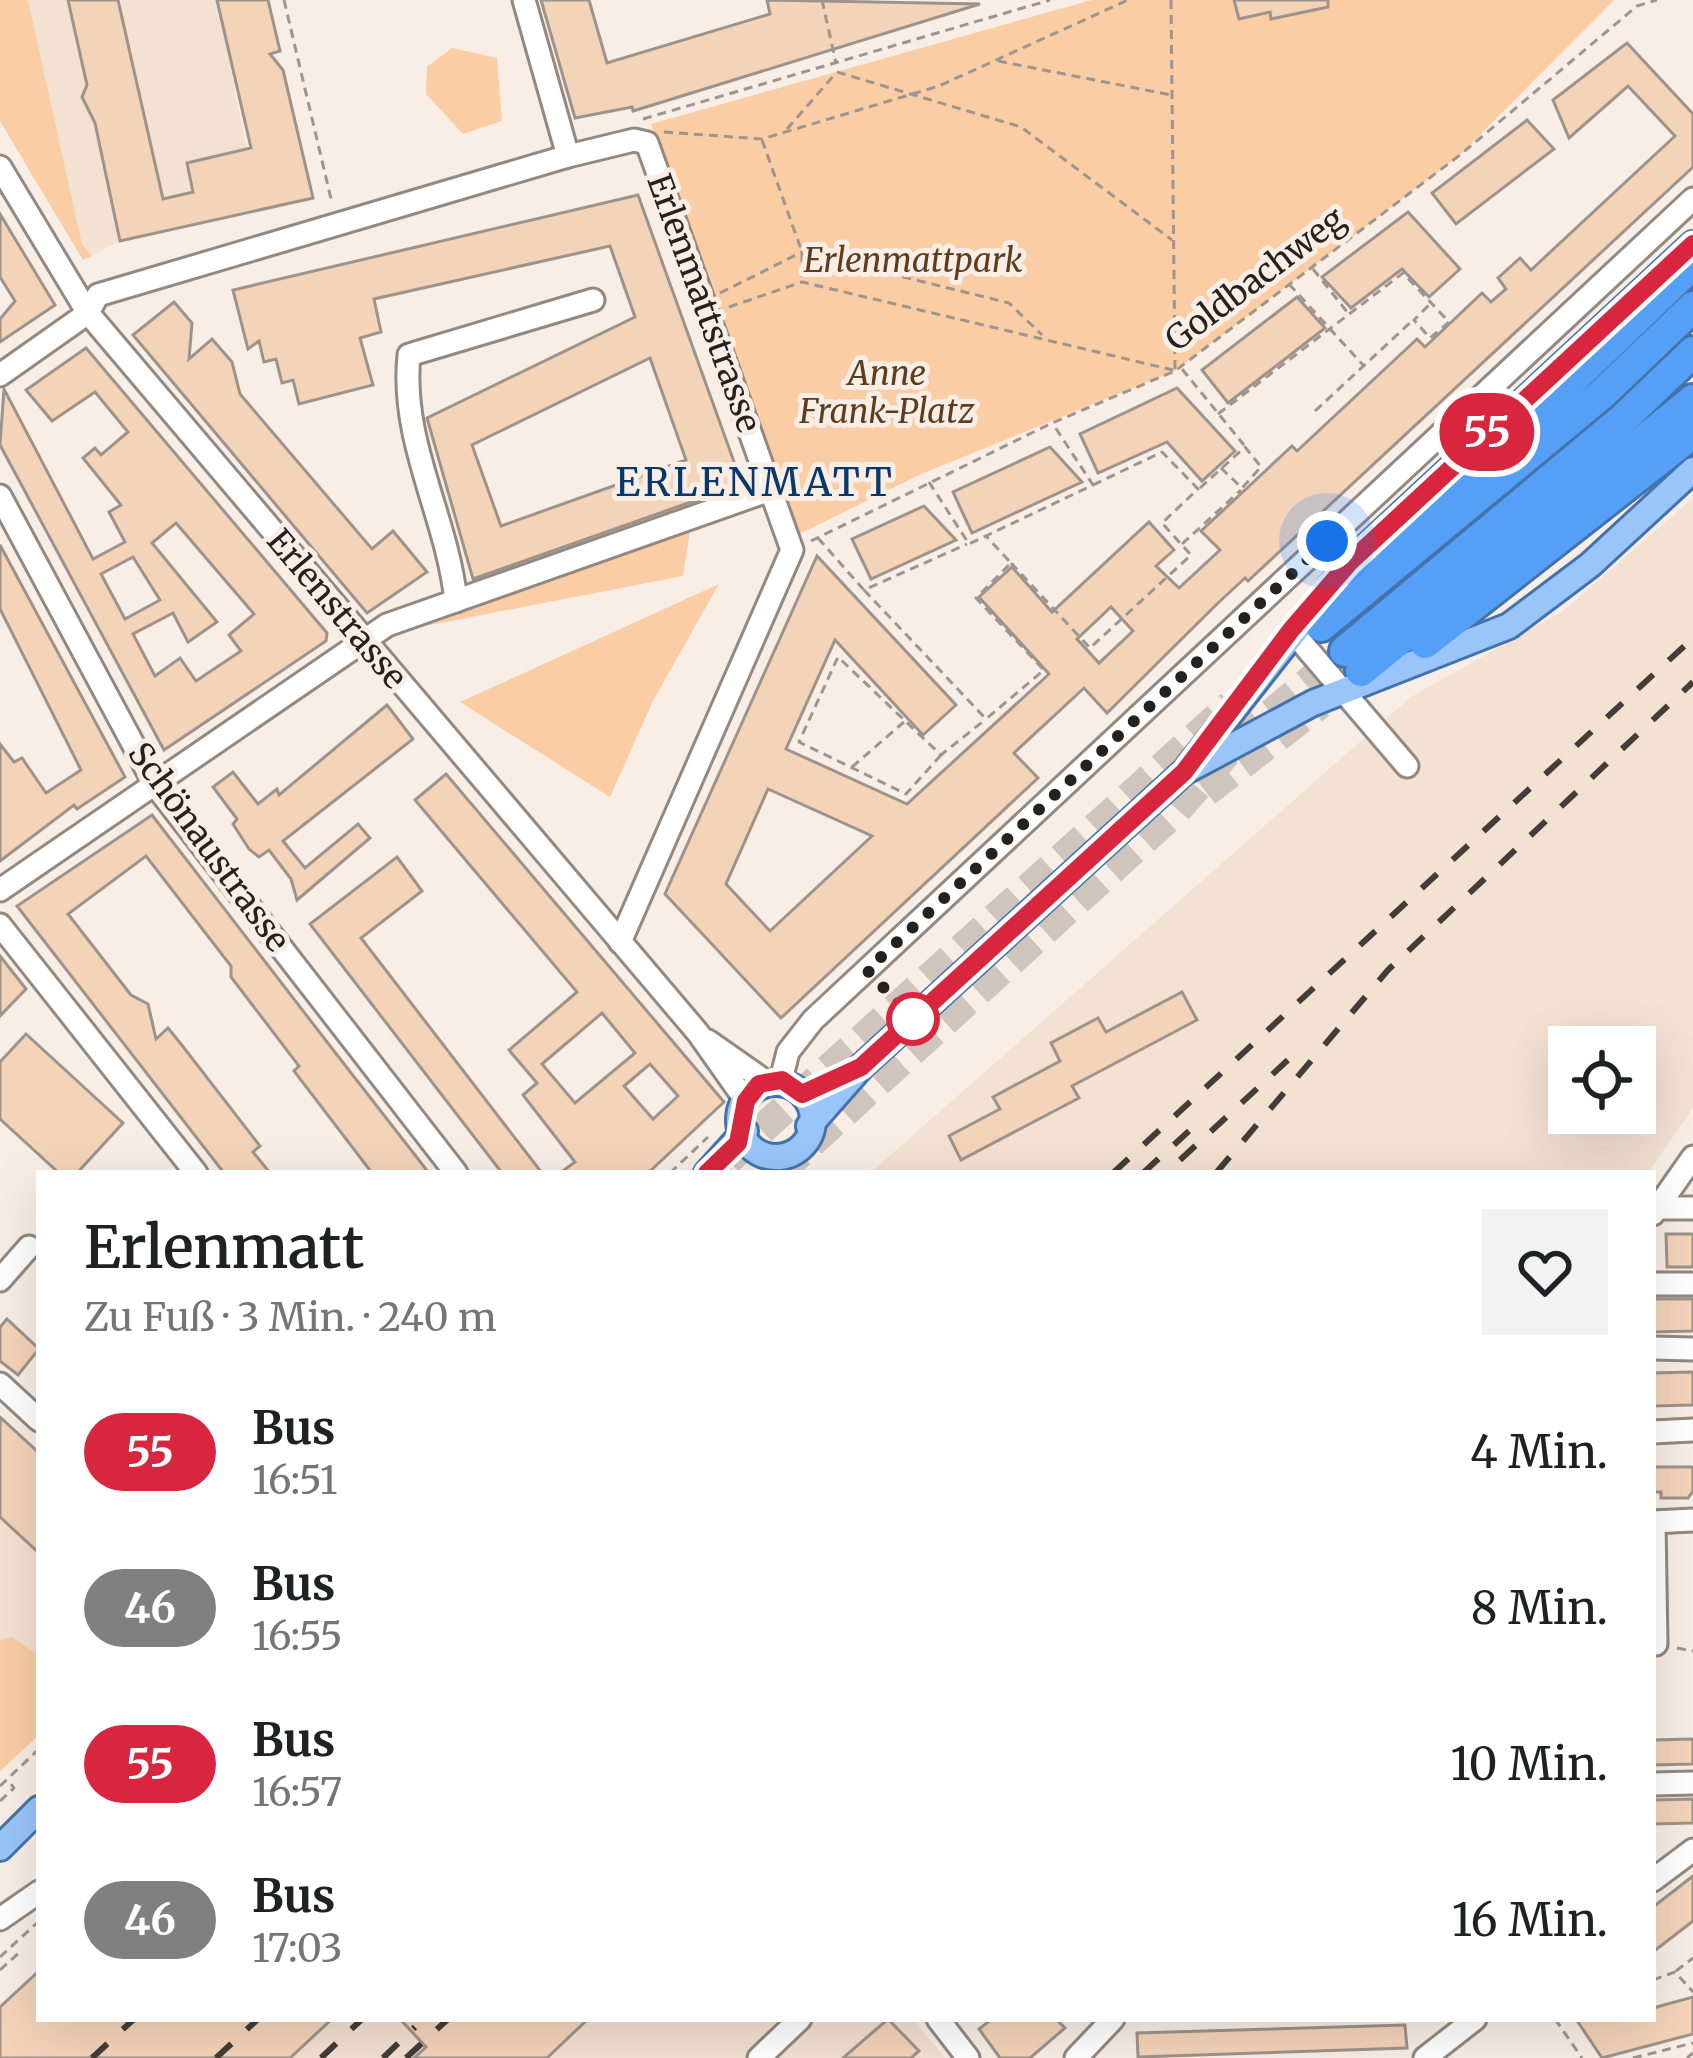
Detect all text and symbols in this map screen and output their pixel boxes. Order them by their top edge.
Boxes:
street label: Erlenmattstrasse [638,168,770,438]
street label: Goldbachweg [1157,198,1353,360]
park label: Erlenmattpark [803,240,1023,281]
park label: Anne Frank-Platz [798,353,975,432]
line badge: 55 [1433,393,1541,471]
text: 55 [1463,406,1511,458]
district label: ERLENMATT [615,458,895,507]
your location [1297,511,1357,571]
street label: Erlenstrasse [258,521,416,697]
street label: Schönaustrasse [119,735,299,959]
unlabelled marker [888,994,938,1044]
map controls [1548,1026,1656,1134]
button: locate [1548,1026,1656,1134]
button: heart [1482,1209,1608,1335]
text: Erlenmatt [84,1212,364,1284]
text: Zu Fuß · 3 Min. · 240 m [84,1293,497,1342]
text: Bus [252,1400,335,1456]
text: 4 Min. [1470,1424,1608,1480]
text: 55 [126,1426,174,1478]
text: 16:51 [252,1456,337,1505]
text: Bus [252,1556,335,1612]
text: 8 Min. [1471,1580,1608,1636]
text: 46 [124,1582,176,1634]
text: 16:55 [252,1612,342,1661]
text: Bus [252,1712,335,1768]
text: 10 Min. [1450,1736,1608,1792]
text: 55 [126,1738,174,1790]
text: 16:57 [252,1768,342,1817]
text: Bus [252,1868,335,1924]
text: 16 Min. [1452,1892,1608,1948]
text: 46 [124,1894,176,1946]
text: 17:03 [252,1924,343,1973]

